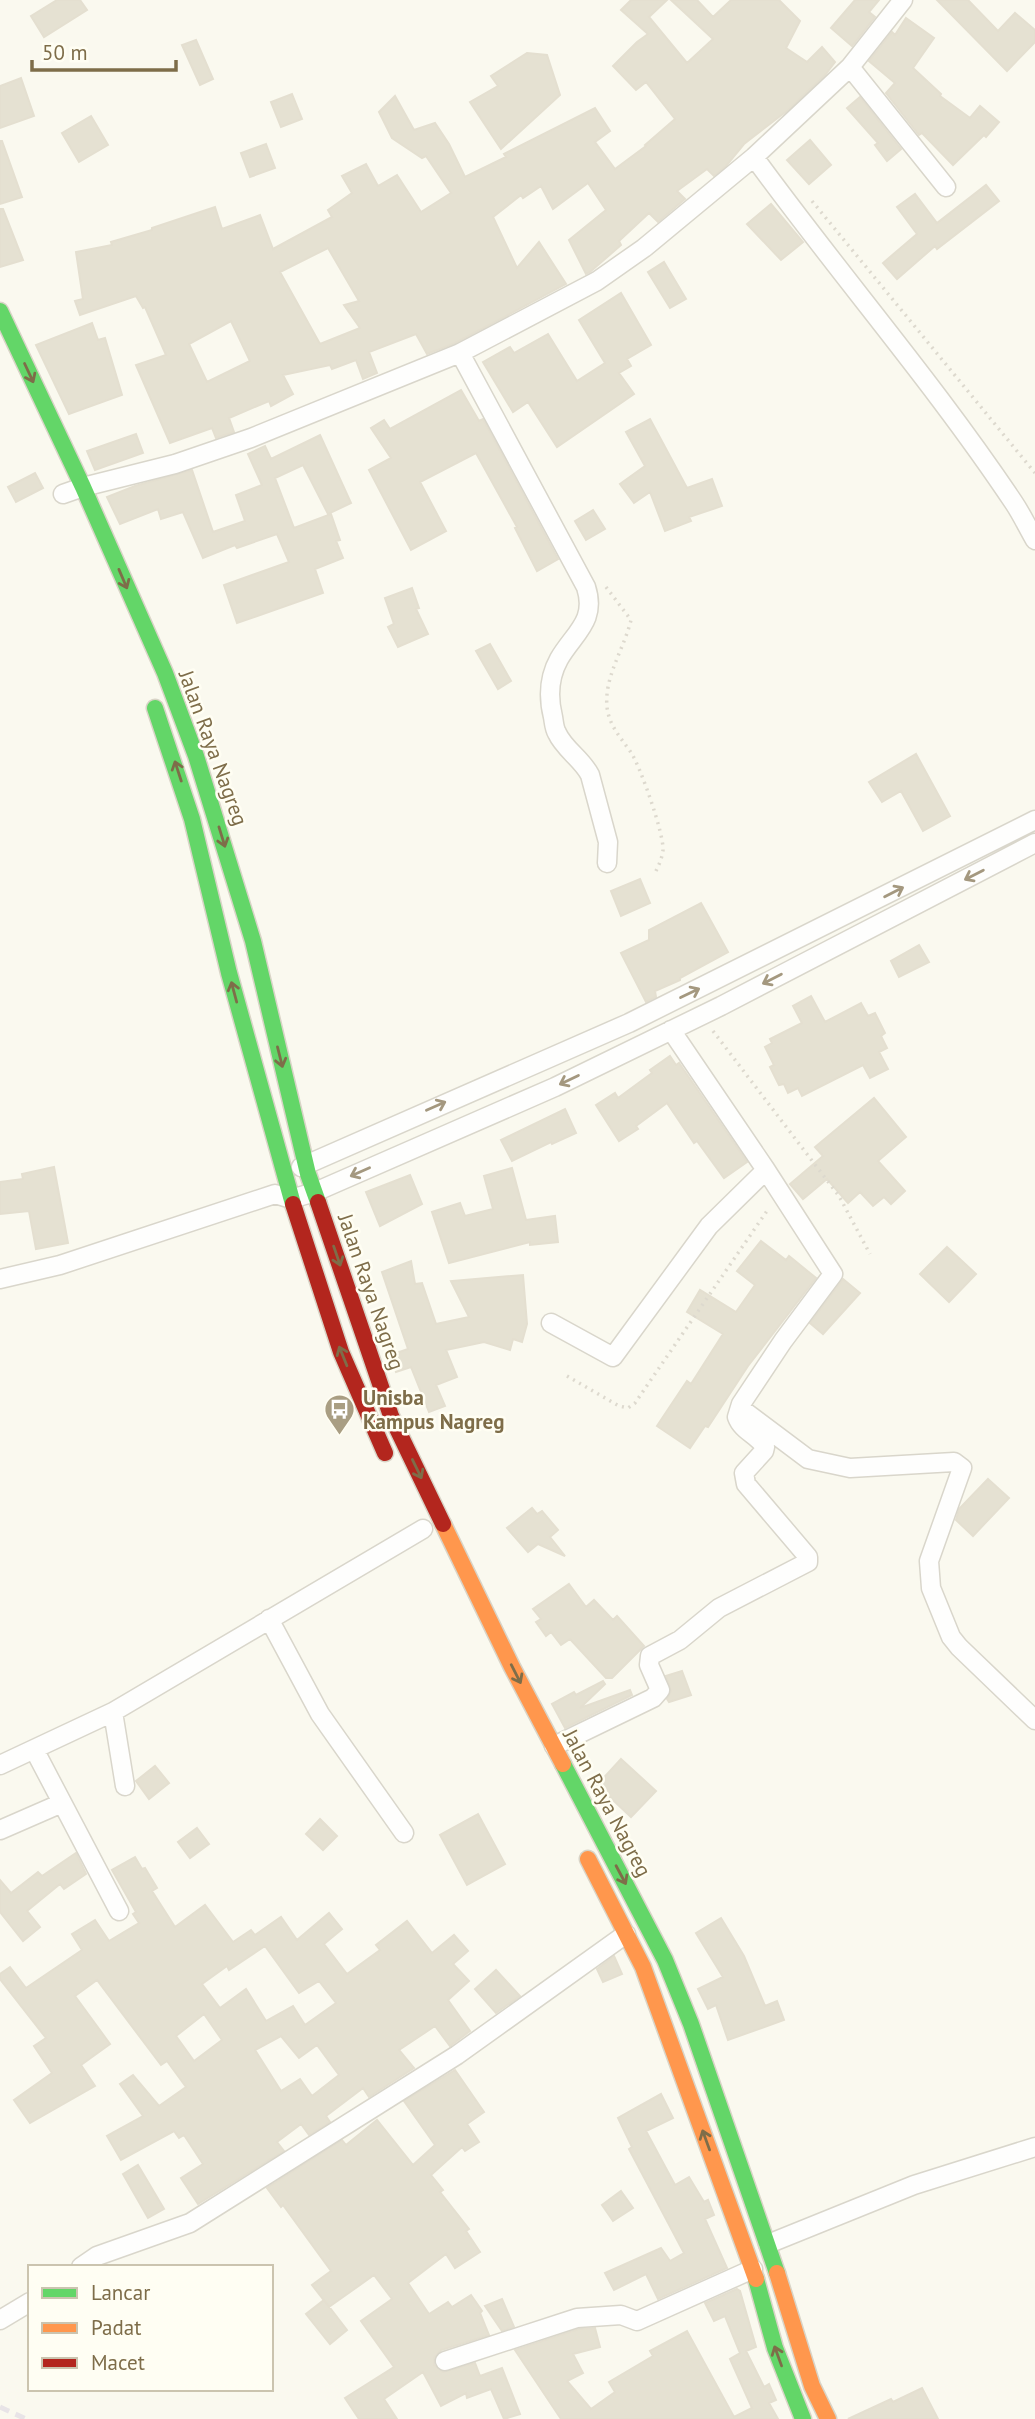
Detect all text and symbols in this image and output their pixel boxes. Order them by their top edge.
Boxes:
scale bar [32,28,175,72]
text: 50 m [42,39,88,66]
one-way arrow [23,361,36,383]
one-way arrow [118,568,131,590]
street label: Jalan Raya Nagreg [173,666,254,829]
one-way arrow [170,761,183,783]
one-way arrow [217,826,230,848]
one-way arrow [965,868,985,882]
one-way arrow [883,885,904,899]
one-way arrow [762,973,783,986]
one-way arrow [227,981,240,1004]
one-way arrow [679,986,700,1000]
one-way arrow [274,1045,288,1068]
one-way arrow [559,1074,580,1088]
one-way arrow [425,1099,446,1112]
one-way arrow [350,1166,372,1179]
street label: Jalan Raya Nagreg [332,1209,411,1373]
one-way arrow [332,1245,344,1267]
one-way arrow [336,1346,349,1368]
place label: Unisba Kampus Nagreg [363,1384,504,1435]
bus stop icon: Unisba Kampus Nagreg [323,1393,357,1437]
one-way arrow [410,1458,424,1479]
one-way arrow [509,1663,523,1683]
street label: Jalan Raya Nagreg [557,1723,658,1881]
one-way arrow [614,1865,628,1885]
one-way arrow [699,2129,711,2151]
legend [28,2265,273,2391]
text: Lancar [91,2279,150,2306]
text: Padat [91,2314,141,2341]
one-way arrow [771,2345,783,2367]
text: Macet [91,2349,145,2376]

